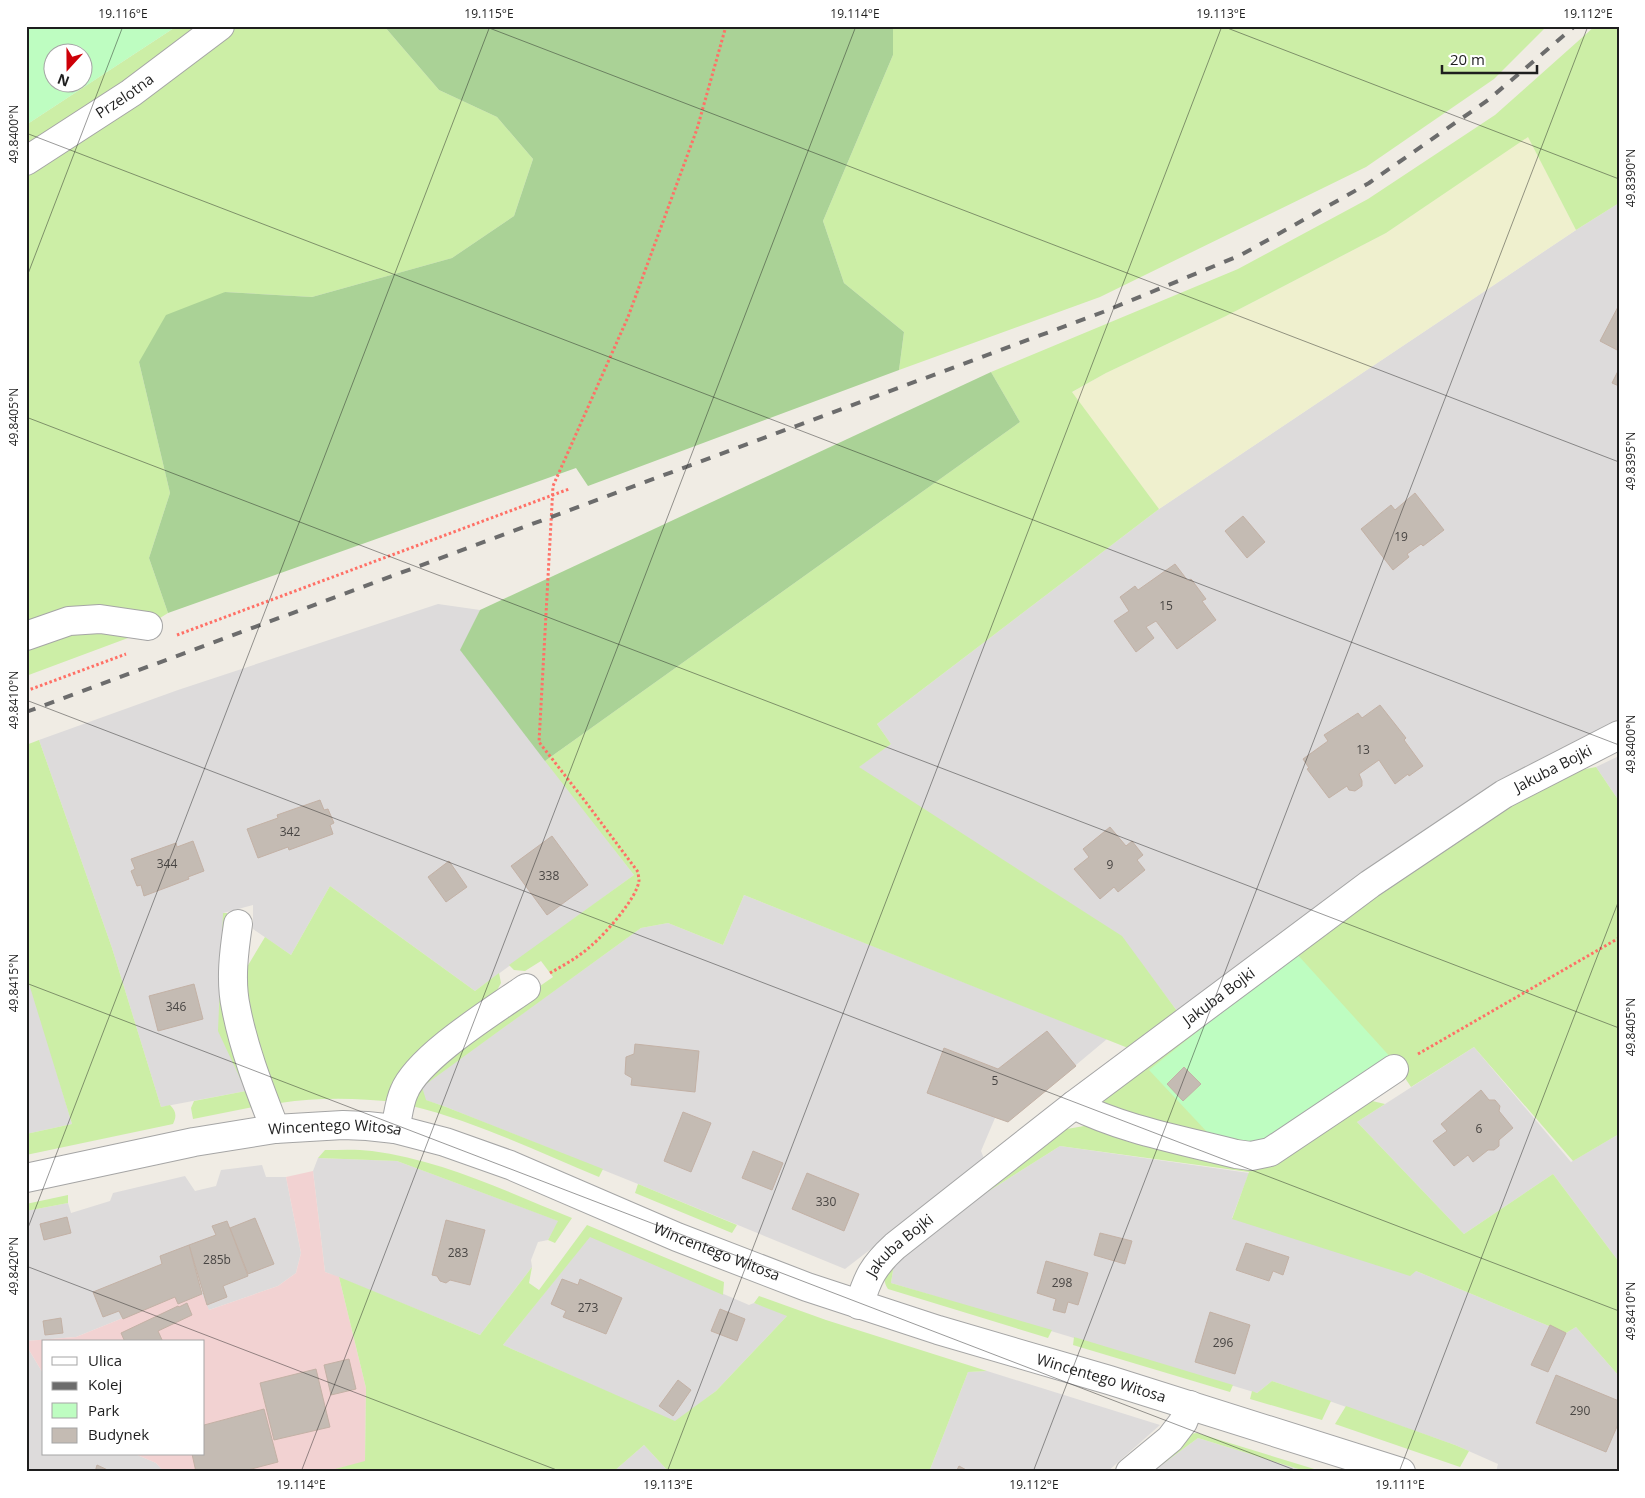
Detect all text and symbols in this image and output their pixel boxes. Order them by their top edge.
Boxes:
text: 19.116°E [98,5,148,22]
text: 19.115°E [464,5,514,22]
text: 19.114°E [830,5,880,22]
text: 19.113°E [1196,5,1246,22]
text: 19.112°E [1563,5,1613,22]
north arrow [42,42,92,92]
scale bar [1442,42,1538,74]
text: 20 m [1450,49,1485,69]
street label: Przelotna [91,69,157,122]
text: N [54,70,72,92]
text: 49.8400°N [5,105,22,163]
text: 49.8390°N [1622,149,1639,207]
text: 49.8405°N [5,388,22,446]
text: 49.8395°N [1622,432,1639,490]
house number: 19 [1394,528,1408,545]
house number: 15 [1159,597,1173,614]
text: 49.8410°N [5,671,22,729]
text: 49.8400°N [1622,715,1639,773]
street label: Jakuba Bojki [1508,740,1595,797]
house number: 13 [1356,741,1370,758]
house number: 342 [280,823,300,840]
house number: 344 [157,855,177,872]
house number: 9 [1107,856,1114,873]
house number: 338 [539,867,559,884]
text: 49.8415°N [5,954,22,1012]
street label: Jakuba Bojki [1177,963,1258,1031]
house number: 346 [166,998,186,1015]
text: 49.8405°N [1622,998,1639,1056]
house number: 5 [992,1072,999,1089]
street label: Wincentego Witosa [267,1114,404,1139]
house number: 6 [1476,1120,1483,1137]
house number: 330 [816,1193,836,1210]
street label: Jakuba Bojki [860,1209,937,1282]
street label: Wincentego Witosa [651,1217,783,1285]
text: 49.8420°N [5,1237,22,1295]
house number: 283 [448,1244,468,1261]
house number: 285b [203,1251,231,1268]
house number: 298 [1052,1274,1072,1291]
text: 49.8410°N [1622,1282,1639,1340]
house number: 273 [578,1299,598,1316]
house number: 296 [1213,1334,1233,1351]
legend [42,1340,205,1456]
street label: Wincentego Witosa [1034,1348,1169,1406]
text: Ulica [88,1350,122,1370]
text: Kolej [88,1374,122,1394]
text: Park [88,1400,119,1420]
house number: 290 [1570,1402,1590,1419]
text: Budynek [88,1424,149,1444]
text: 19.114°E [276,1476,326,1493]
text: 19.113°E [643,1476,693,1493]
text: 19.112°E [1009,1476,1059,1493]
text: 19.111°E [1375,1476,1425,1493]

